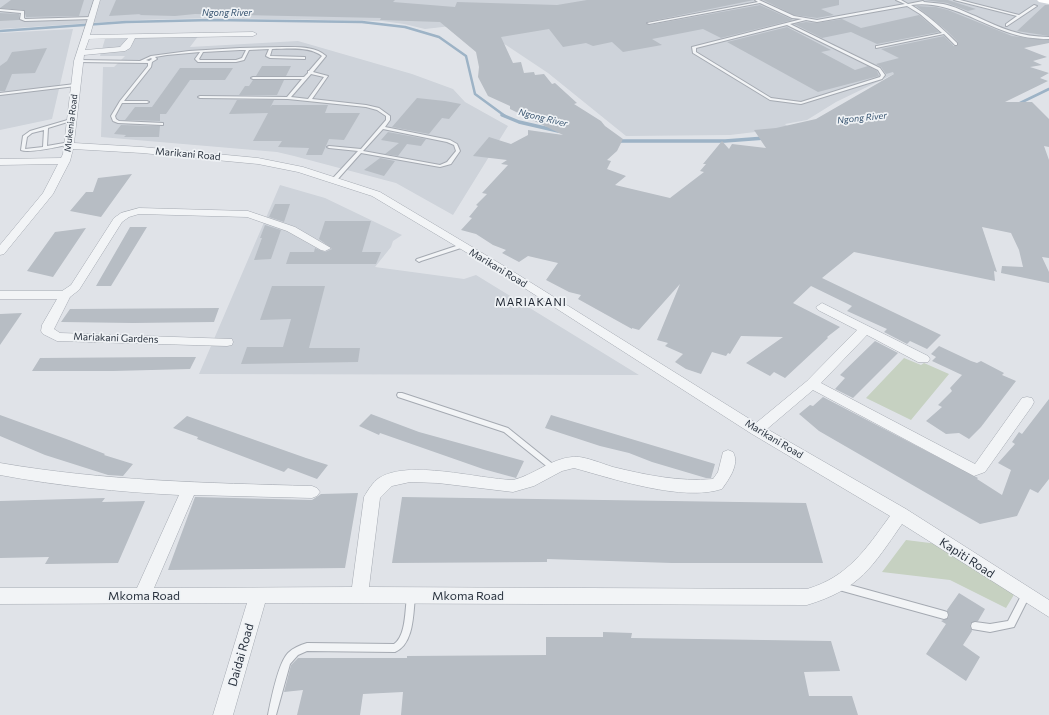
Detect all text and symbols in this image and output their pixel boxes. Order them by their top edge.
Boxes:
water label: Ngong River [202,8,252,18]
street label: Mukenia Road [62,94,80,152]
water label: Ngong River [517,107,569,129]
water label: Ngong River [837,110,887,126]
street label: Marikani Road [155,145,221,163]
street label: Marikani Road [467,246,529,290]
district label: MARIAKANI [495,295,567,309]
street label: Mariakani Gardens [73,331,159,345]
street label: Marikani Road [743,417,805,461]
street label: Kapiti Road [937,535,997,581]
street label: Mkoma Road [108,589,180,603]
street label: Mkoma Road [432,589,504,603]
street label: Daidai Road [225,622,257,688]

